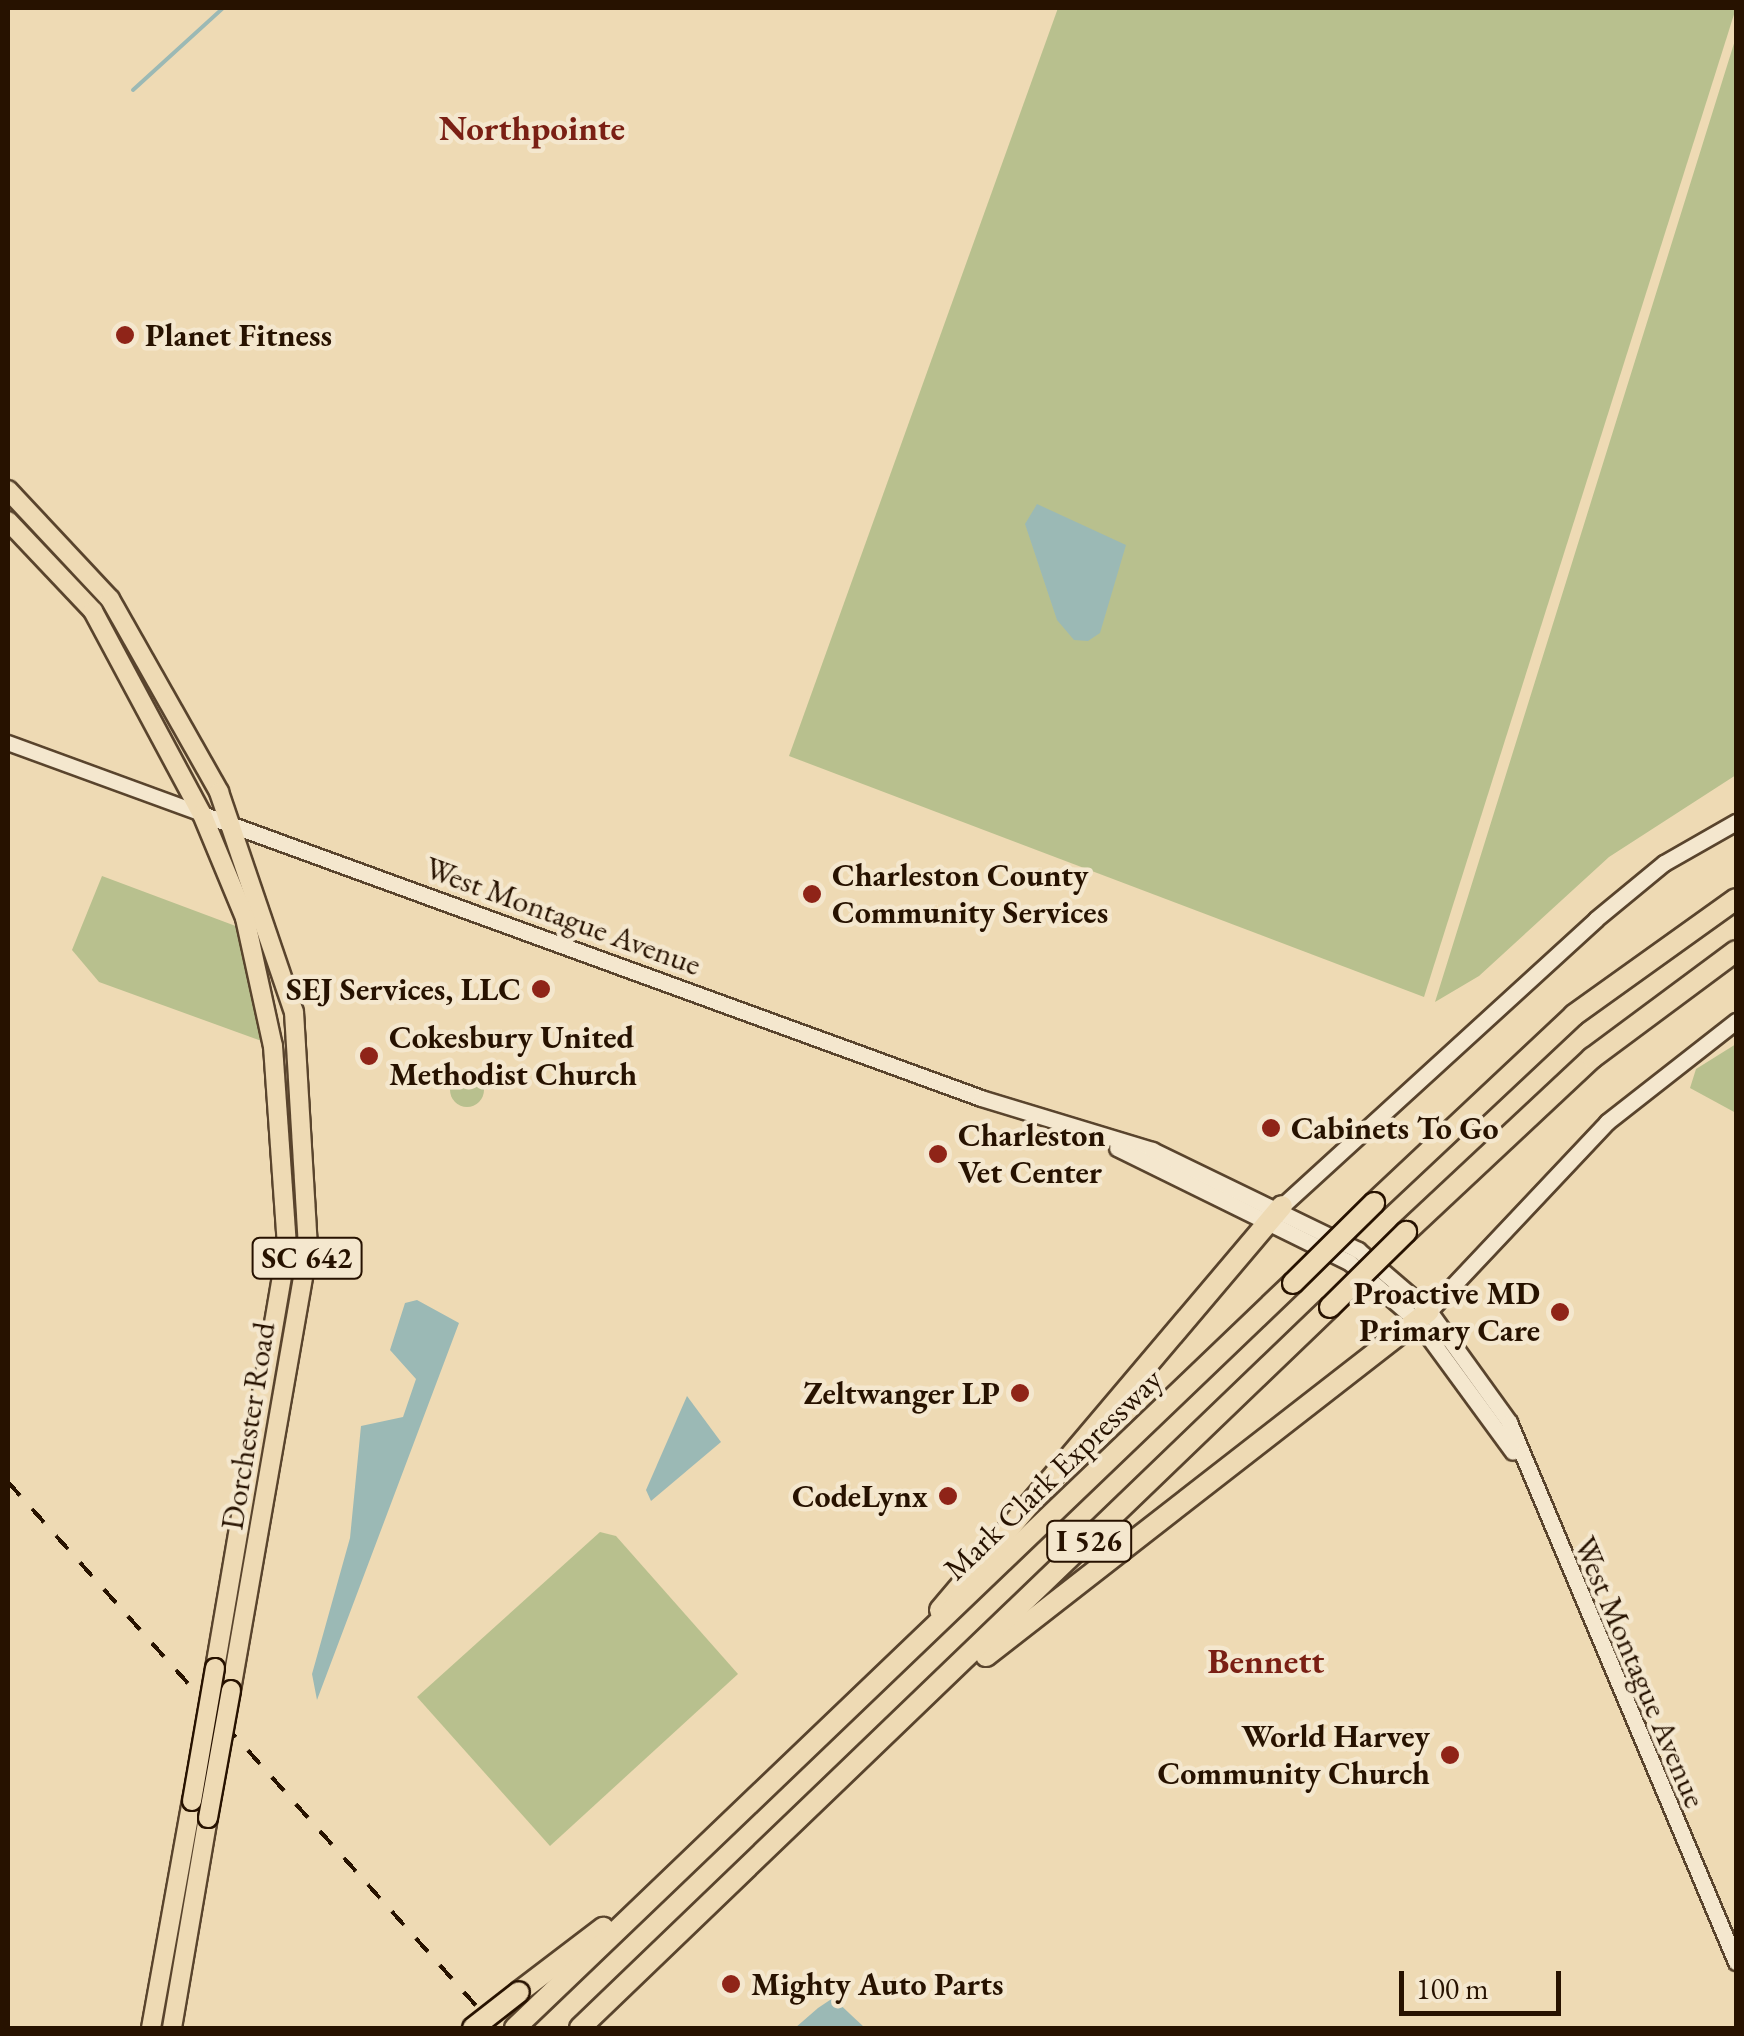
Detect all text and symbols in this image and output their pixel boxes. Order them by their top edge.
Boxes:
district label: Northpointe [439,107,625,149]
place label: Planet Fitness [145,316,332,354]
marker: Planet Fitness [114,324,136,346]
street label: West Montague Avenue [420,848,706,984]
place label: Charleston County Community Services [832,857,1108,932]
marker: Charleston County Community Services [801,883,823,905]
place label: SEJ Services, LLC [286,970,521,1008]
marker: SEJ Services, LLC [530,978,552,1000]
place label: Cokesbury United Methodist Church [389,1019,637,1094]
marker: Cokesbury United Methodist Church [358,1045,380,1067]
place label: Cabinets To Go [1291,1109,1499,1147]
place label: Charleston Vet Center [958,1117,1106,1192]
marker: Cabinets To Go [1260,1117,1282,1139]
marker: Charleston Vet Center [927,1143,949,1165]
road number: SC 642 [250,1233,364,1283]
place label: Proactive MD Primary Care [1353,1275,1540,1350]
marker: Proactive MD Primary Care [1549,1301,1571,1323]
street label: Dorchester Road [213,1320,283,1532]
street label: Mark Clark Expressway [936,1360,1170,1588]
place label: Zeltwanger LP [803,1374,1000,1412]
marker: Zeltwanger LP [1009,1382,1031,1404]
place label: CodeLynx [792,1477,928,1515]
marker: CodeLynx [937,1485,959,1507]
road number: I 526 [1044,1516,1134,1566]
street label: West Montague Avenue [1566,1531,1714,1813]
district label: Bennett [1208,1640,1324,1682]
place label: World Harvey Community Church [1158,1718,1430,1793]
marker: World Harvey Community Church [1439,1744,1461,1766]
scale bar [1404,1951,1566,2013]
place label: Mighty Auto Parts [751,1965,1003,2003]
text: 100 m [1416,1969,1489,2008]
marker: Mighty Auto Parts [720,1973,742,1995]

